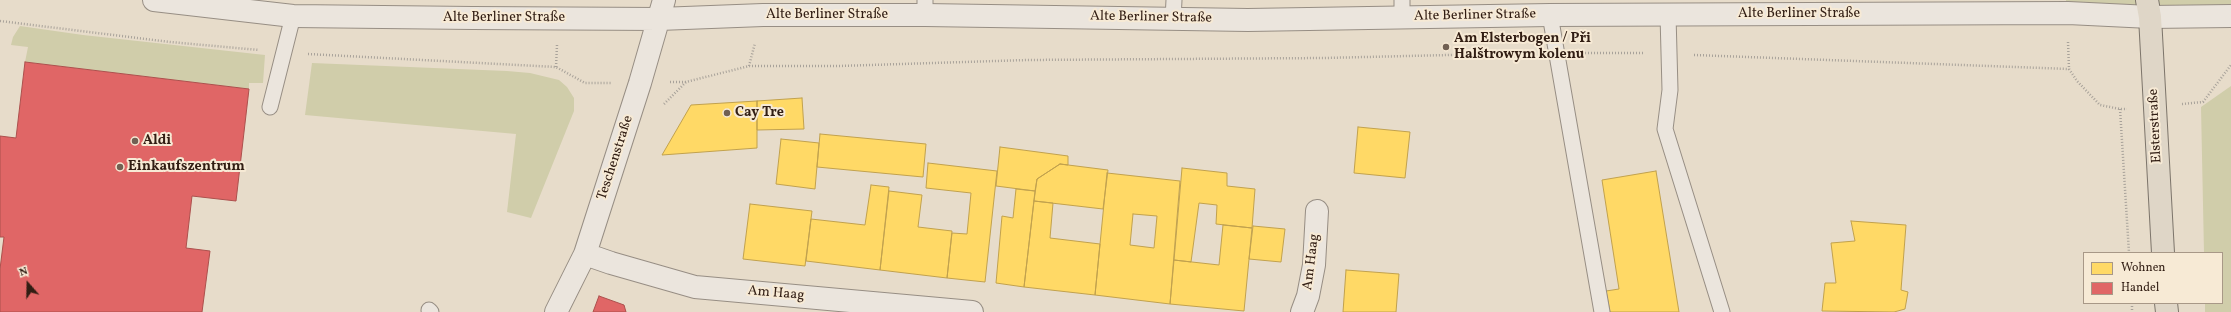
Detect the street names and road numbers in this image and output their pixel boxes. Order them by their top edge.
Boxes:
street label: Alte Berliner Straße [1738,6,1860,22]
street label: Alte Berliner Straße [766,7,888,23]
street label: Alte Berliner Straße [1414,7,1536,25]
street label: Alte Berliner Straße [1090,9,1212,27]
street label: Alte Berliner Straße [443,10,565,26]
street label: Elsterstraße [2146,88,2166,164]
street label: Teschenstraße [594,114,638,202]
street label: Am Haag [1300,233,1324,291]
street label: Am Haag [747,283,805,305]

